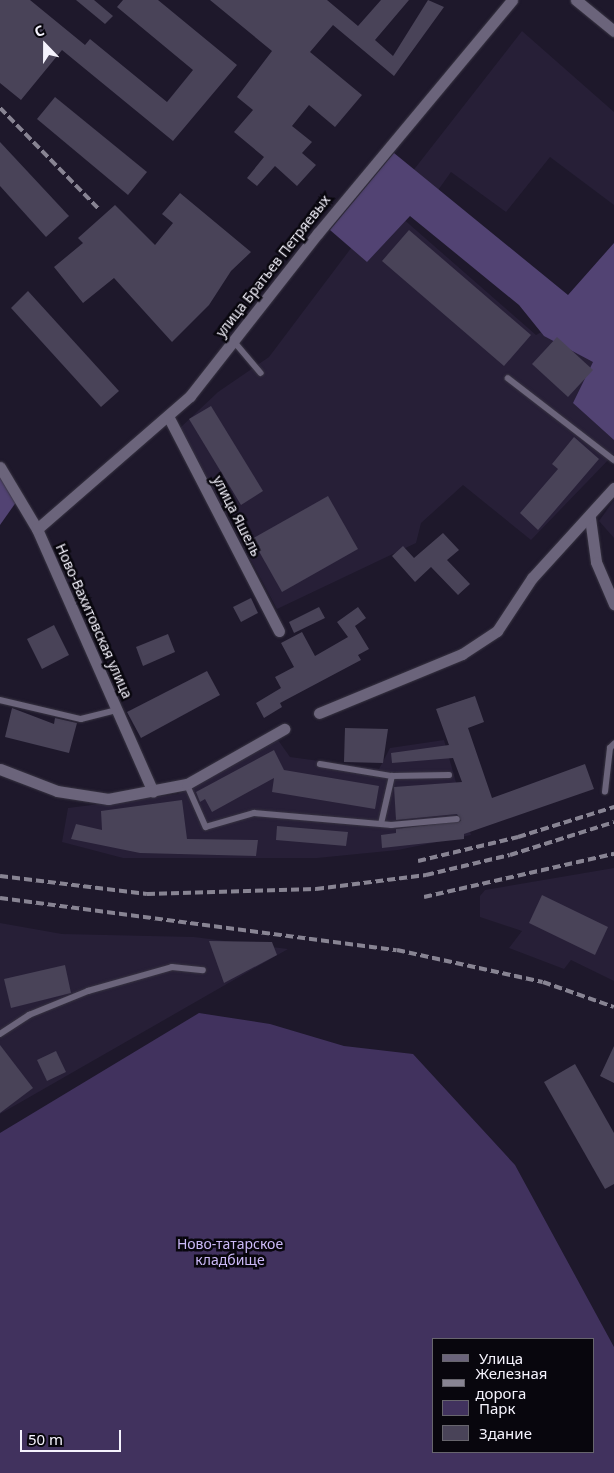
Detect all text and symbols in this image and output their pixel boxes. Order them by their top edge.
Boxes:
north arrow [20,20,70,70]
text: С [31,20,47,41]
street label: улица Братьев Петряевых [212,192,334,340]
street label: улица Яшель [209,473,265,559]
street label: Ново-Вахитовская улица [52,541,136,701]
park label: Ново-татарское кладбище [177,1236,283,1268]
legend [432,1338,594,1453]
text: Улица [479,1348,523,1368]
text: Железная дорога [475,1363,548,1403]
text: Парк [479,1398,515,1418]
scale bar [22,1420,124,1452]
text: Здание [479,1423,532,1443]
text: 50 m [28,1429,63,1449]

